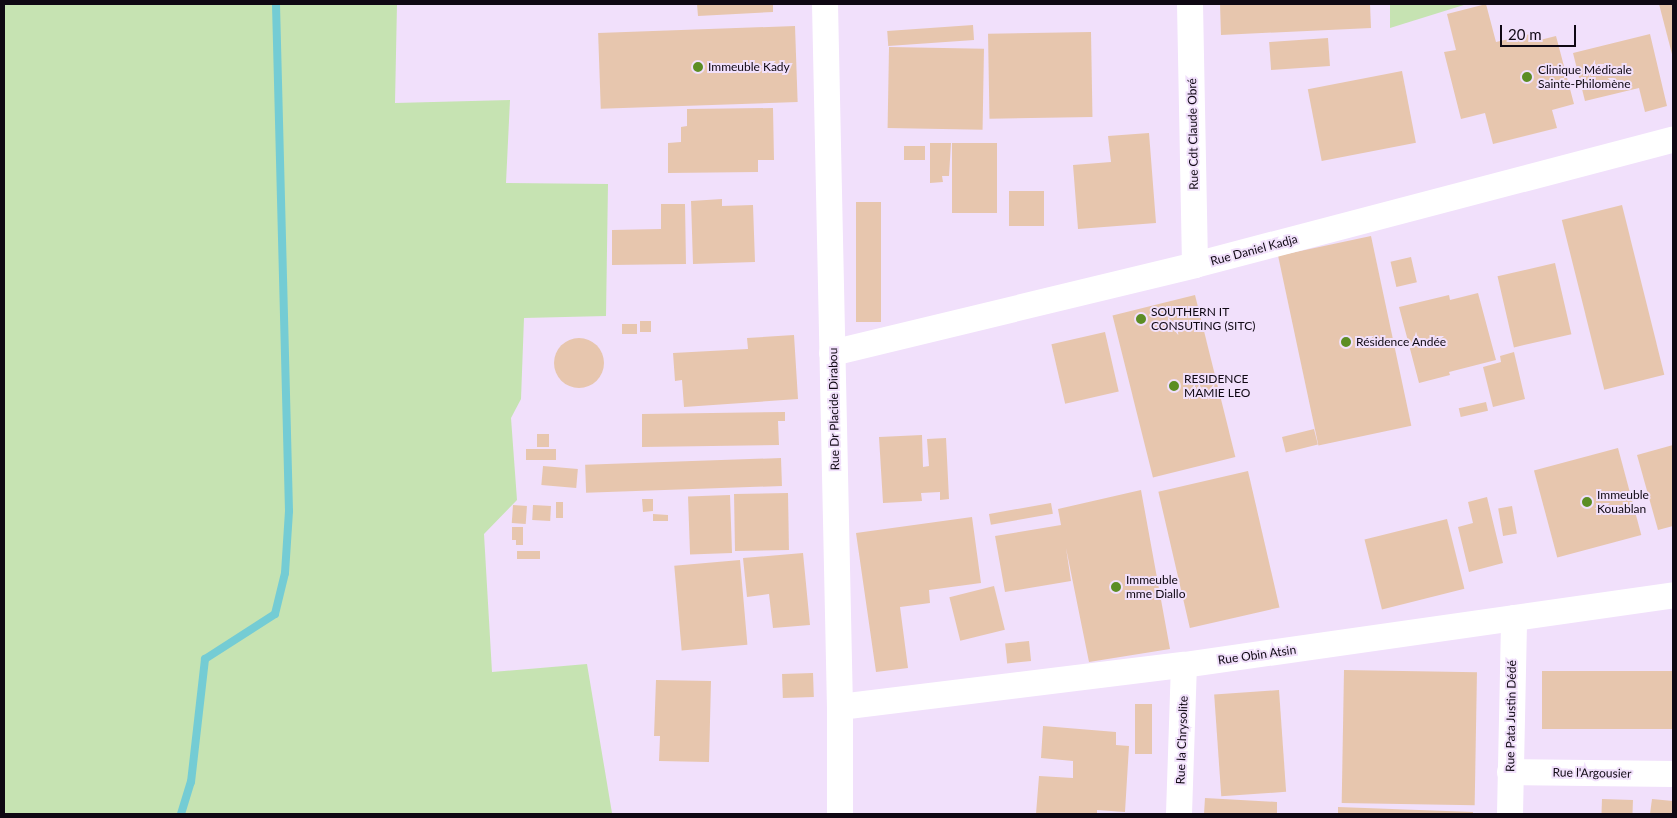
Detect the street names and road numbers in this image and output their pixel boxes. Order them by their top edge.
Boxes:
street label: Rue Cdt Claude Obré [1185,78,1201,190]
street label: Rue Daniel Kadja [1209,231,1299,269]
street label: Rue Dr Placide Dirabou [826,347,842,471]
street label: Rue Obin Atsin [1217,642,1297,668]
street label: Rue Pata Justin Dédé [1503,660,1519,772]
street label: Rue la Chrysolite [1173,695,1191,785]
street label: Rue l'Argousier [1553,765,1631,781]

